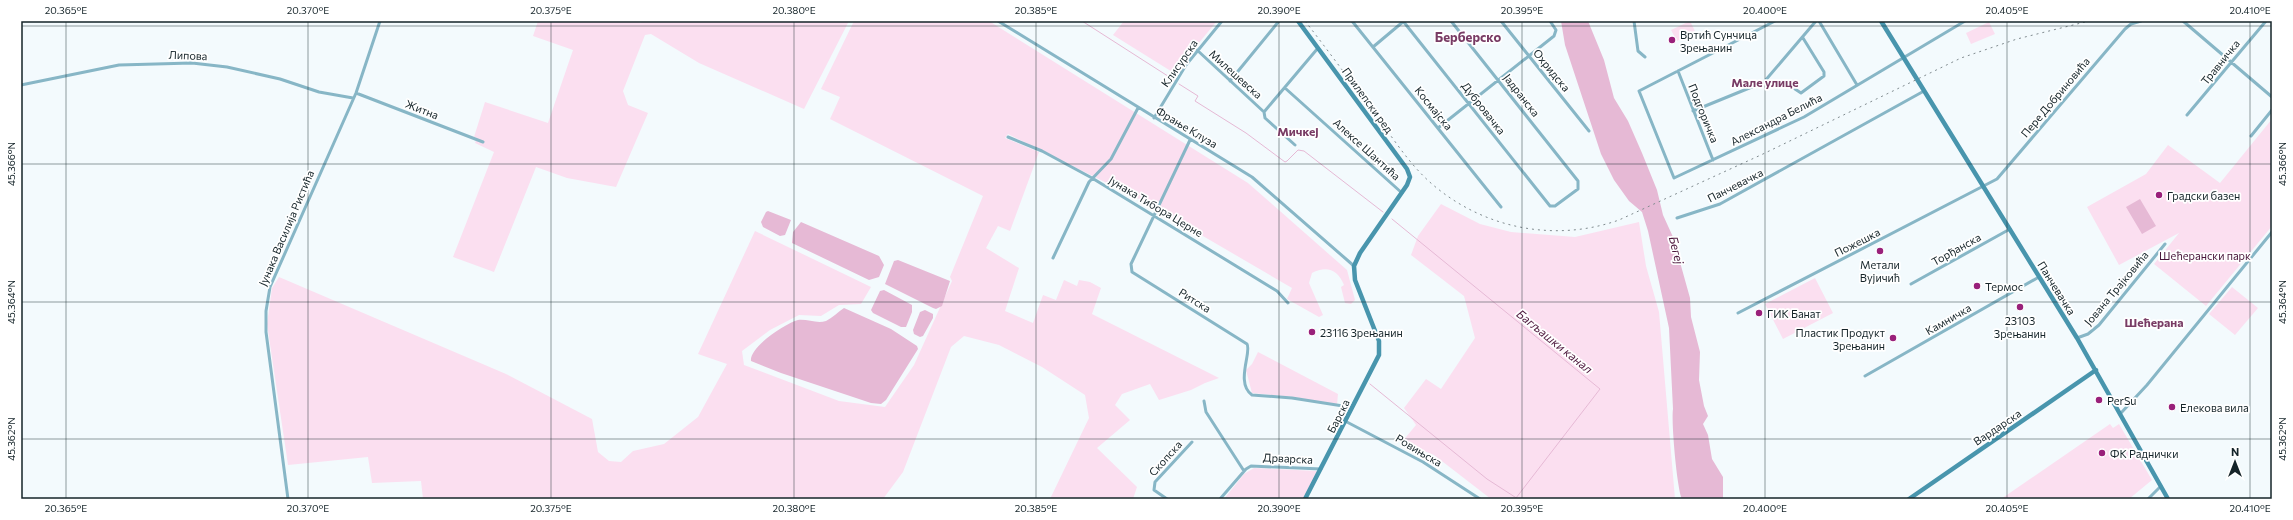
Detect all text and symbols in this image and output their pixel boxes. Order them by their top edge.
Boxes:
text: 20.365°E [45,4,87,16]
text: 20.370°E [287,4,329,16]
text: 20.375°E [530,4,572,16]
text: 20.380°E [772,4,816,16]
text: 20.385°E [1015,4,1057,16]
text: 20.390°E [1257,4,1301,16]
text: 20.395°E [1501,4,1543,16]
text: 20.400°E [1743,4,1787,16]
text: 20.405°E [1985,4,2029,16]
text: 20.410°E [2229,4,2271,16]
place label: Вртић Сунчица Зрењанин [1680,28,1757,54]
district label: Берберско [1435,29,1501,45]
marker: Вртић Сунчица Зрењанин [1667,35,1677,45]
street label: Клисурска [1158,37,1200,89]
street label: Травничка [2198,37,2242,87]
street label: Охридска [1531,46,1573,94]
street label: Милешевска [1207,47,1265,101]
street label: Липова [168,48,208,62]
street label: Пере Добриновића [2018,55,2092,139]
street label: Прилепски ред [1340,65,1396,136]
street label: Јадранска [1500,71,1543,120]
district label: Мале улице [1731,75,1799,89]
street label: Дубровачка [1460,79,1508,137]
street label: Подгоричка [1686,82,1722,144]
street label: Космајска [1412,84,1456,132]
street label: Александра Белића [1728,90,1824,148]
street label: Житна [403,97,441,121]
street label: Фрање Клуза [1154,104,1220,150]
street label: Алексе Шантића [1331,116,1403,182]
district label: Мичкеј [1277,124,1319,138]
text: 45.366°N [5,142,17,186]
text: 45.366°N [2276,142,2288,186]
street label: Панчевачка [1705,165,1765,205]
street label: Јунака Василија Ристића [256,168,317,288]
street label: Јунака Тибора Церне [1106,173,1205,240]
place label: Градски базен [2167,189,2240,202]
marker: Градски базен [2154,190,2164,200]
street label: Пожешка [1832,225,1882,259]
street label: Торђанска [1929,230,1983,268]
water label: Бегеј [1667,235,1687,266]
marker: Метали Вујичић [1875,246,1885,256]
street label: Јована Трајковића [2081,248,2152,328]
park label: Шећерански парк [2159,249,2251,262]
place label: Метали Вујичић [1860,258,1900,284]
street label: Панчевачка [2035,259,2079,317]
text: 45.364°N [5,280,17,324]
place label: Термос [1985,280,2023,293]
text: 45.364°N [2276,280,2288,324]
marker: Термос [1972,281,1982,291]
street label: Ритска [1177,285,1213,315]
street label: Камничка [1923,301,1973,337]
marker: 23103 Зрењанин [2015,302,2025,312]
water label: Багљашки канал [1514,306,1596,376]
place label: ГИК Банат [1767,307,1821,320]
marker: ГИК Банат [1754,308,1764,318]
place label: 23103 Зрењанин [1994,314,2046,340]
district label: Шећерана [2125,315,2183,329]
place label: 23116 Зрењанин [1320,326,1403,339]
place label: Пластик Продукт Зрењанин [1796,326,1885,352]
marker: 23116 Зрењанин [1307,327,1317,337]
marker: Пластик Продукт Зрењанин [1888,333,1898,343]
place label: PerSu [2107,394,2137,407]
marker: PerSu [2094,395,2104,405]
street label: Барска [1324,397,1352,435]
place label: Елекова вила [2180,401,2249,414]
marker: Елекова вила [2167,402,2177,412]
street label: Вардарска [1971,406,2023,448]
text: 45.362°N [5,417,17,461]
text: 45.362°N [2276,417,2288,461]
street label: Ровињска [1394,431,1444,469]
street label: Скопска [1146,438,1184,478]
north arrow [2215,442,2255,482]
text: N [2231,445,2239,458]
place label: ФК Раднички [2110,447,2179,460]
marker: ФК Раднички [2097,448,2107,458]
street label: Дрварска [1263,450,1313,466]
text: 20.365°E [45,502,87,514]
text: 20.370°E [287,502,329,514]
text: 20.375°E [530,502,572,514]
text: 20.380°E [772,502,816,514]
text: 20.385°E [1015,502,1057,514]
text: 20.390°E [1257,502,1301,514]
text: 20.395°E [1501,502,1543,514]
text: 20.400°E [1743,502,1787,514]
text: 20.405°E [1985,502,2029,514]
text: 20.410°E [2229,502,2271,514]

